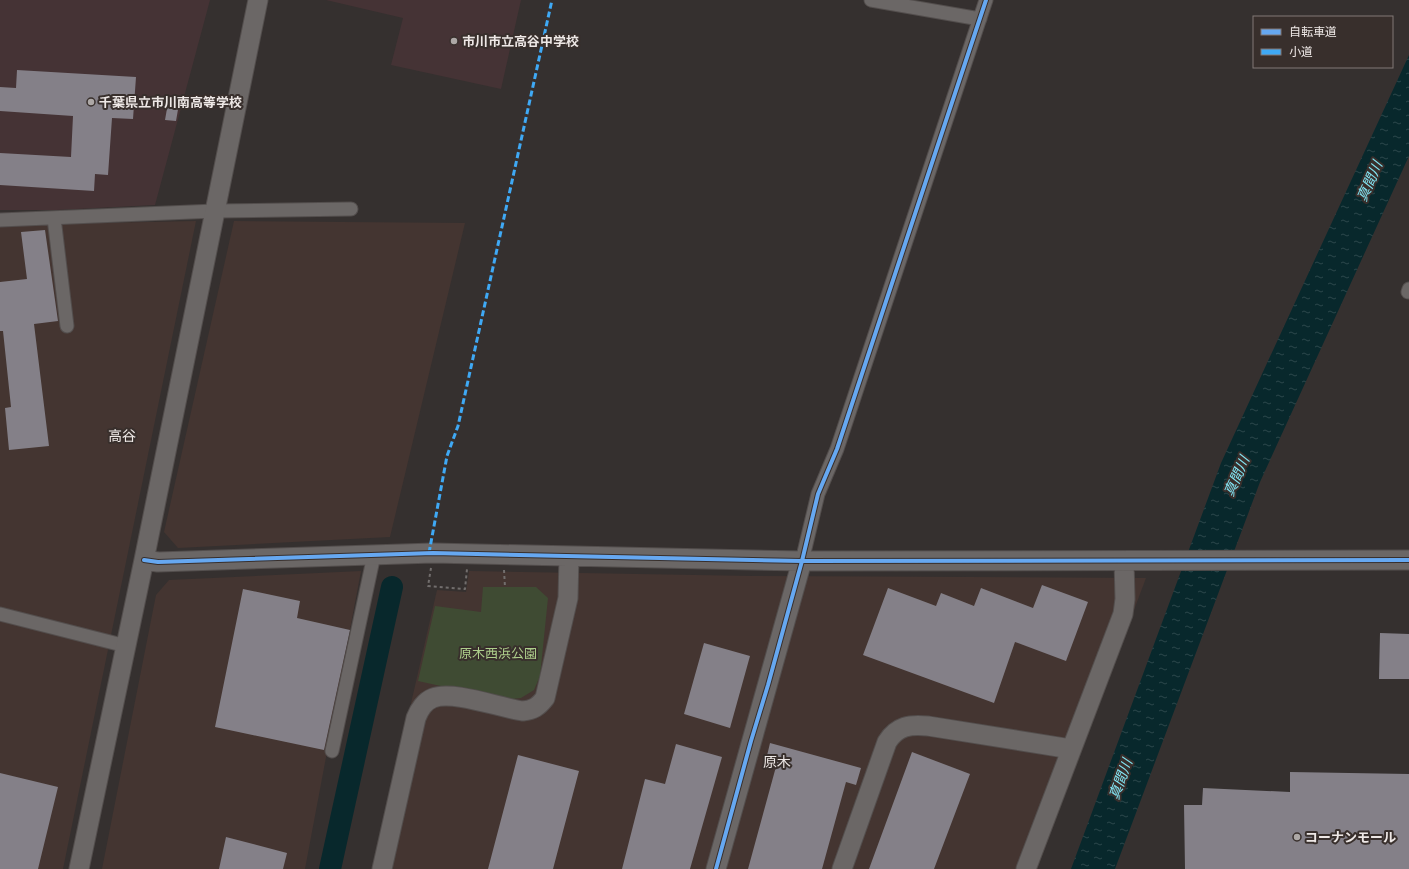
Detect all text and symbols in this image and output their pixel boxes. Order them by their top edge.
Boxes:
legend [1253,16,1393,68]
text: 自転車道 [1289,23,1337,40]
place label: 市川市立高谷中学校 [462,32,579,50]
marker: 市川市立高谷中学校 [449,36,459,46]
text: 小道 [1289,43,1313,60]
place label: 千葉県立市川南高等学校 [99,93,242,111]
marker: 千葉県立市川南高等学校 [86,97,96,107]
water label: 真間川 [1352,156,1387,204]
district label: 高谷 [108,426,136,445]
water label: 真間川 [1219,451,1254,499]
park label: 原木西浜公園 [459,644,537,662]
district label: 原木 [763,752,791,771]
water label: 真間川 [1104,754,1137,802]
place label: コーナンモール [1305,828,1396,846]
marker: コーナンモール [1292,832,1302,842]

